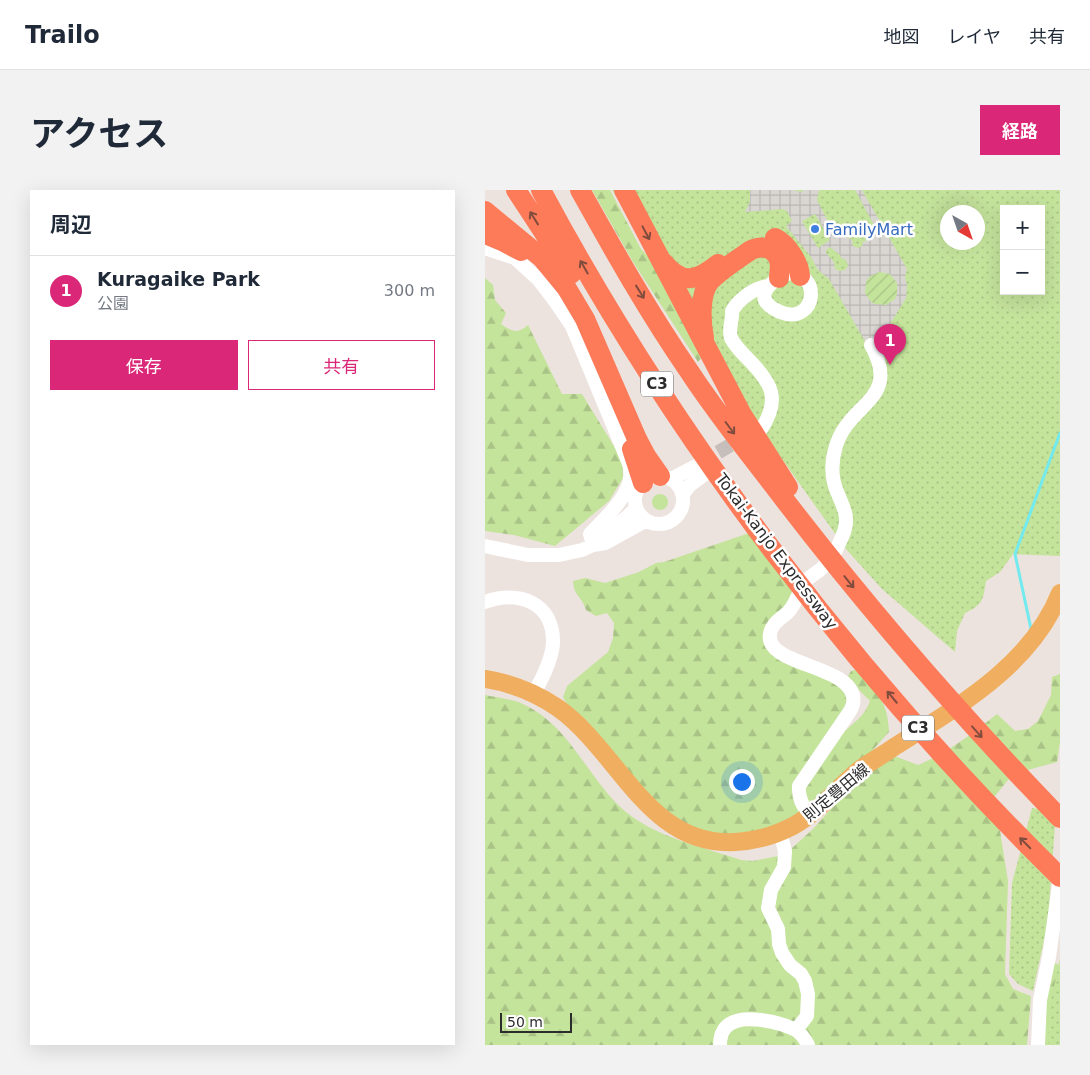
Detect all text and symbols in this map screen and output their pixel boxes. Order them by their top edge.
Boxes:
text: Trailo [25,21,100,49]
text: 地図 [884,26,920,47]
text: レイヤ [948,26,1001,47]
text: 共有 [1029,26,1065,47]
button: 経路 [980,105,1060,155]
text: アクセス [30,114,168,154]
north arrow [940,205,985,250]
map controls [1000,205,1045,295]
button: + [1000,205,1045,250]
one-way arrow [529,212,539,226]
text: 周辺 [50,213,92,237]
place label: FamilyMart [825,220,913,239]
marker: FamilyMart [809,223,821,235]
one-way arrow [642,225,651,240]
button: − [1000,250,1045,295]
one-way arrow [579,260,589,274]
text: Kuragaike Park [97,268,260,290]
text: 1 [60,281,72,300]
text: 300 m [384,281,435,300]
one-way arrow [635,285,645,299]
text: 公園 [97,294,129,313]
pin: 1 [874,324,906,365]
button: 保存 [50,340,238,390]
button: 共有 [248,340,435,390]
road number: C3 [641,372,673,396]
one-way arrow [724,421,735,434]
street label: Tokai-Kanjo Expressway [711,469,841,633]
one-way arrow [843,576,854,589]
one-way arrow [886,691,897,704]
road number: C3 [902,716,934,740]
one-way arrow [972,726,983,739]
street label: 則定豊田線 [800,759,873,825]
your location [729,769,755,795]
one-way arrow [1019,836,1031,849]
scale bar [500,1010,573,1033]
text: 50 m [507,1014,543,1030]

